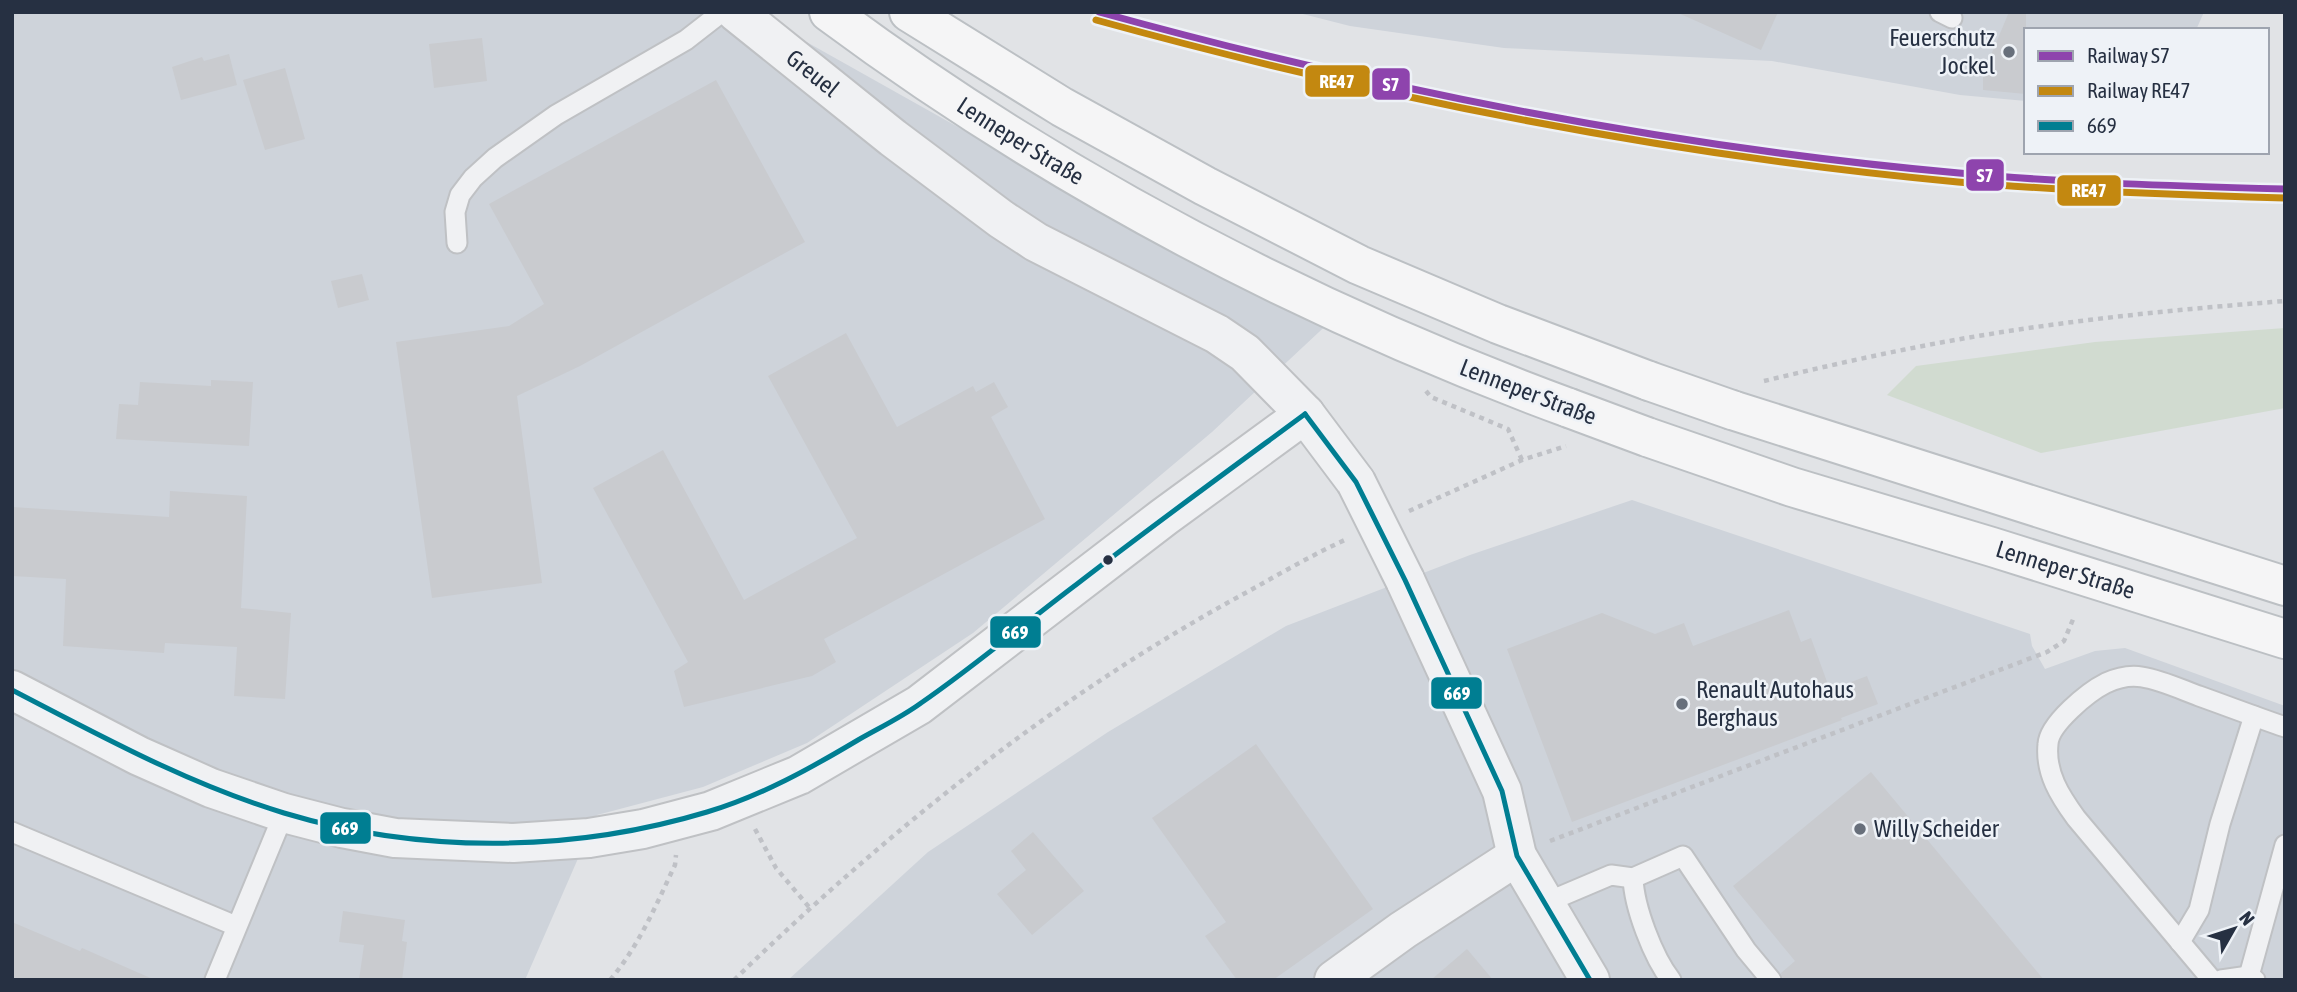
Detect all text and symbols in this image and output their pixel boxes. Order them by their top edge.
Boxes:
place label: Feuerschutz Jockel [1889,24,1996,79]
legend [2024,28,2269,154]
text: Railway S7 [2087,43,2170,67]
street label: Greuel [781,44,845,103]
marker: Feuerschutz Jockel [2001,44,2017,60]
line badge: RE47 [1304,64,1371,98]
line badge: S7 [1371,67,1411,101]
text: RE47 [1319,70,1355,92]
text: S7 [1383,73,1400,95]
text: Railway RE47 [2087,78,2190,102]
street label: Lenneper Straße [952,91,1089,190]
text: 669 [2087,113,2117,137]
line badge: S7 [1965,158,2005,192]
text: S7 [1977,164,1994,186]
line badge: RE47 [2056,174,2122,207]
text: RE47 [2071,179,2107,201]
street label: Lenneper Straße [1456,353,1600,430]
street label: Lenneper Straße [1993,535,2138,604]
unlabelled marker [1101,553,1115,567]
line badge: 669 [989,615,1042,649]
text: 669 [1002,621,1028,643]
line badge: 669 [1430,676,1483,710]
place label: Renault Autohaus Berghaus [1696,676,1854,731]
text: 669 [1444,682,1470,704]
marker: Renault Autohaus Berghaus [1674,696,1690,712]
line badge: 669 [319,811,372,845]
place label: Willy Scheider [1874,815,2000,842]
text: 669 [332,817,358,839]
marker: Willy Scheider [1852,821,1868,837]
north arrow [2199,894,2269,964]
text: N [2235,907,2259,930]

